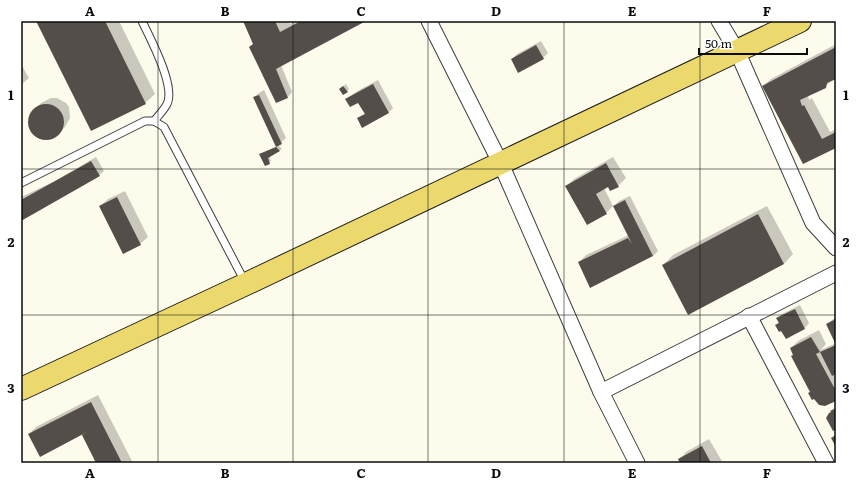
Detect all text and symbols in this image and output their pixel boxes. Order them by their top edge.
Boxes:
text: A [85,1,95,20]
text: B [221,1,230,20]
text: C [356,1,366,20]
text: D [491,1,501,20]
text: E [628,1,637,20]
text: F [763,1,771,20]
scale bar [699,30,807,56]
text: 50 m [705,34,732,52]
text: 1 [8,85,14,104]
text: 1 [843,85,849,104]
text: 2 [8,232,15,251]
text: 2 [843,232,850,251]
text: 3 [7,378,15,397]
text: 3 [842,378,850,397]
text: A [85,463,95,482]
text: B [221,463,230,482]
text: C [356,463,366,482]
text: D [491,463,501,482]
text: E [628,463,637,482]
text: F [763,463,771,482]

